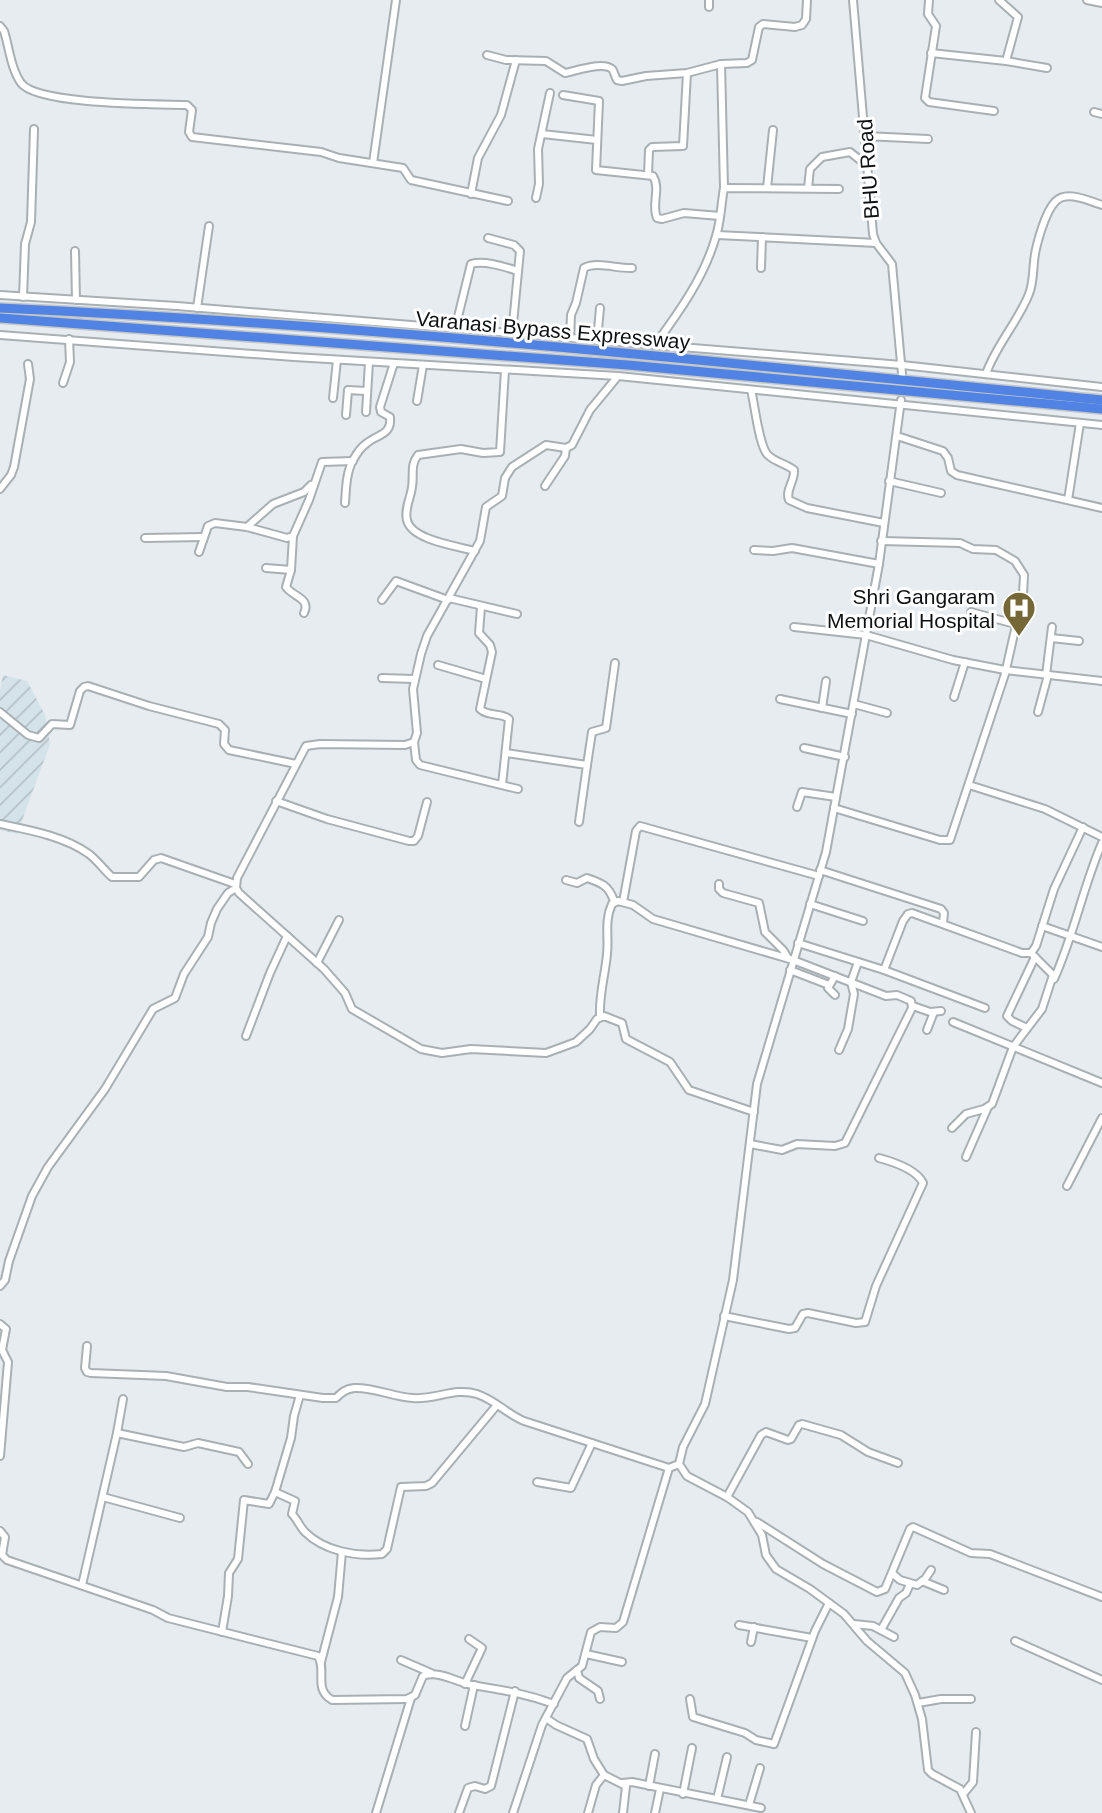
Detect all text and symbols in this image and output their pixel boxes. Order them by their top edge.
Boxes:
street label: BHU Road [853,118,883,220]
street label: Varanasi Bypass Expressway [415,307,692,353]
place label: Shri Gangaram Memorial Hospital [827,585,995,632]
hospital icon: Shri Gangaram Memorial Hospital [1000,589,1038,638]

